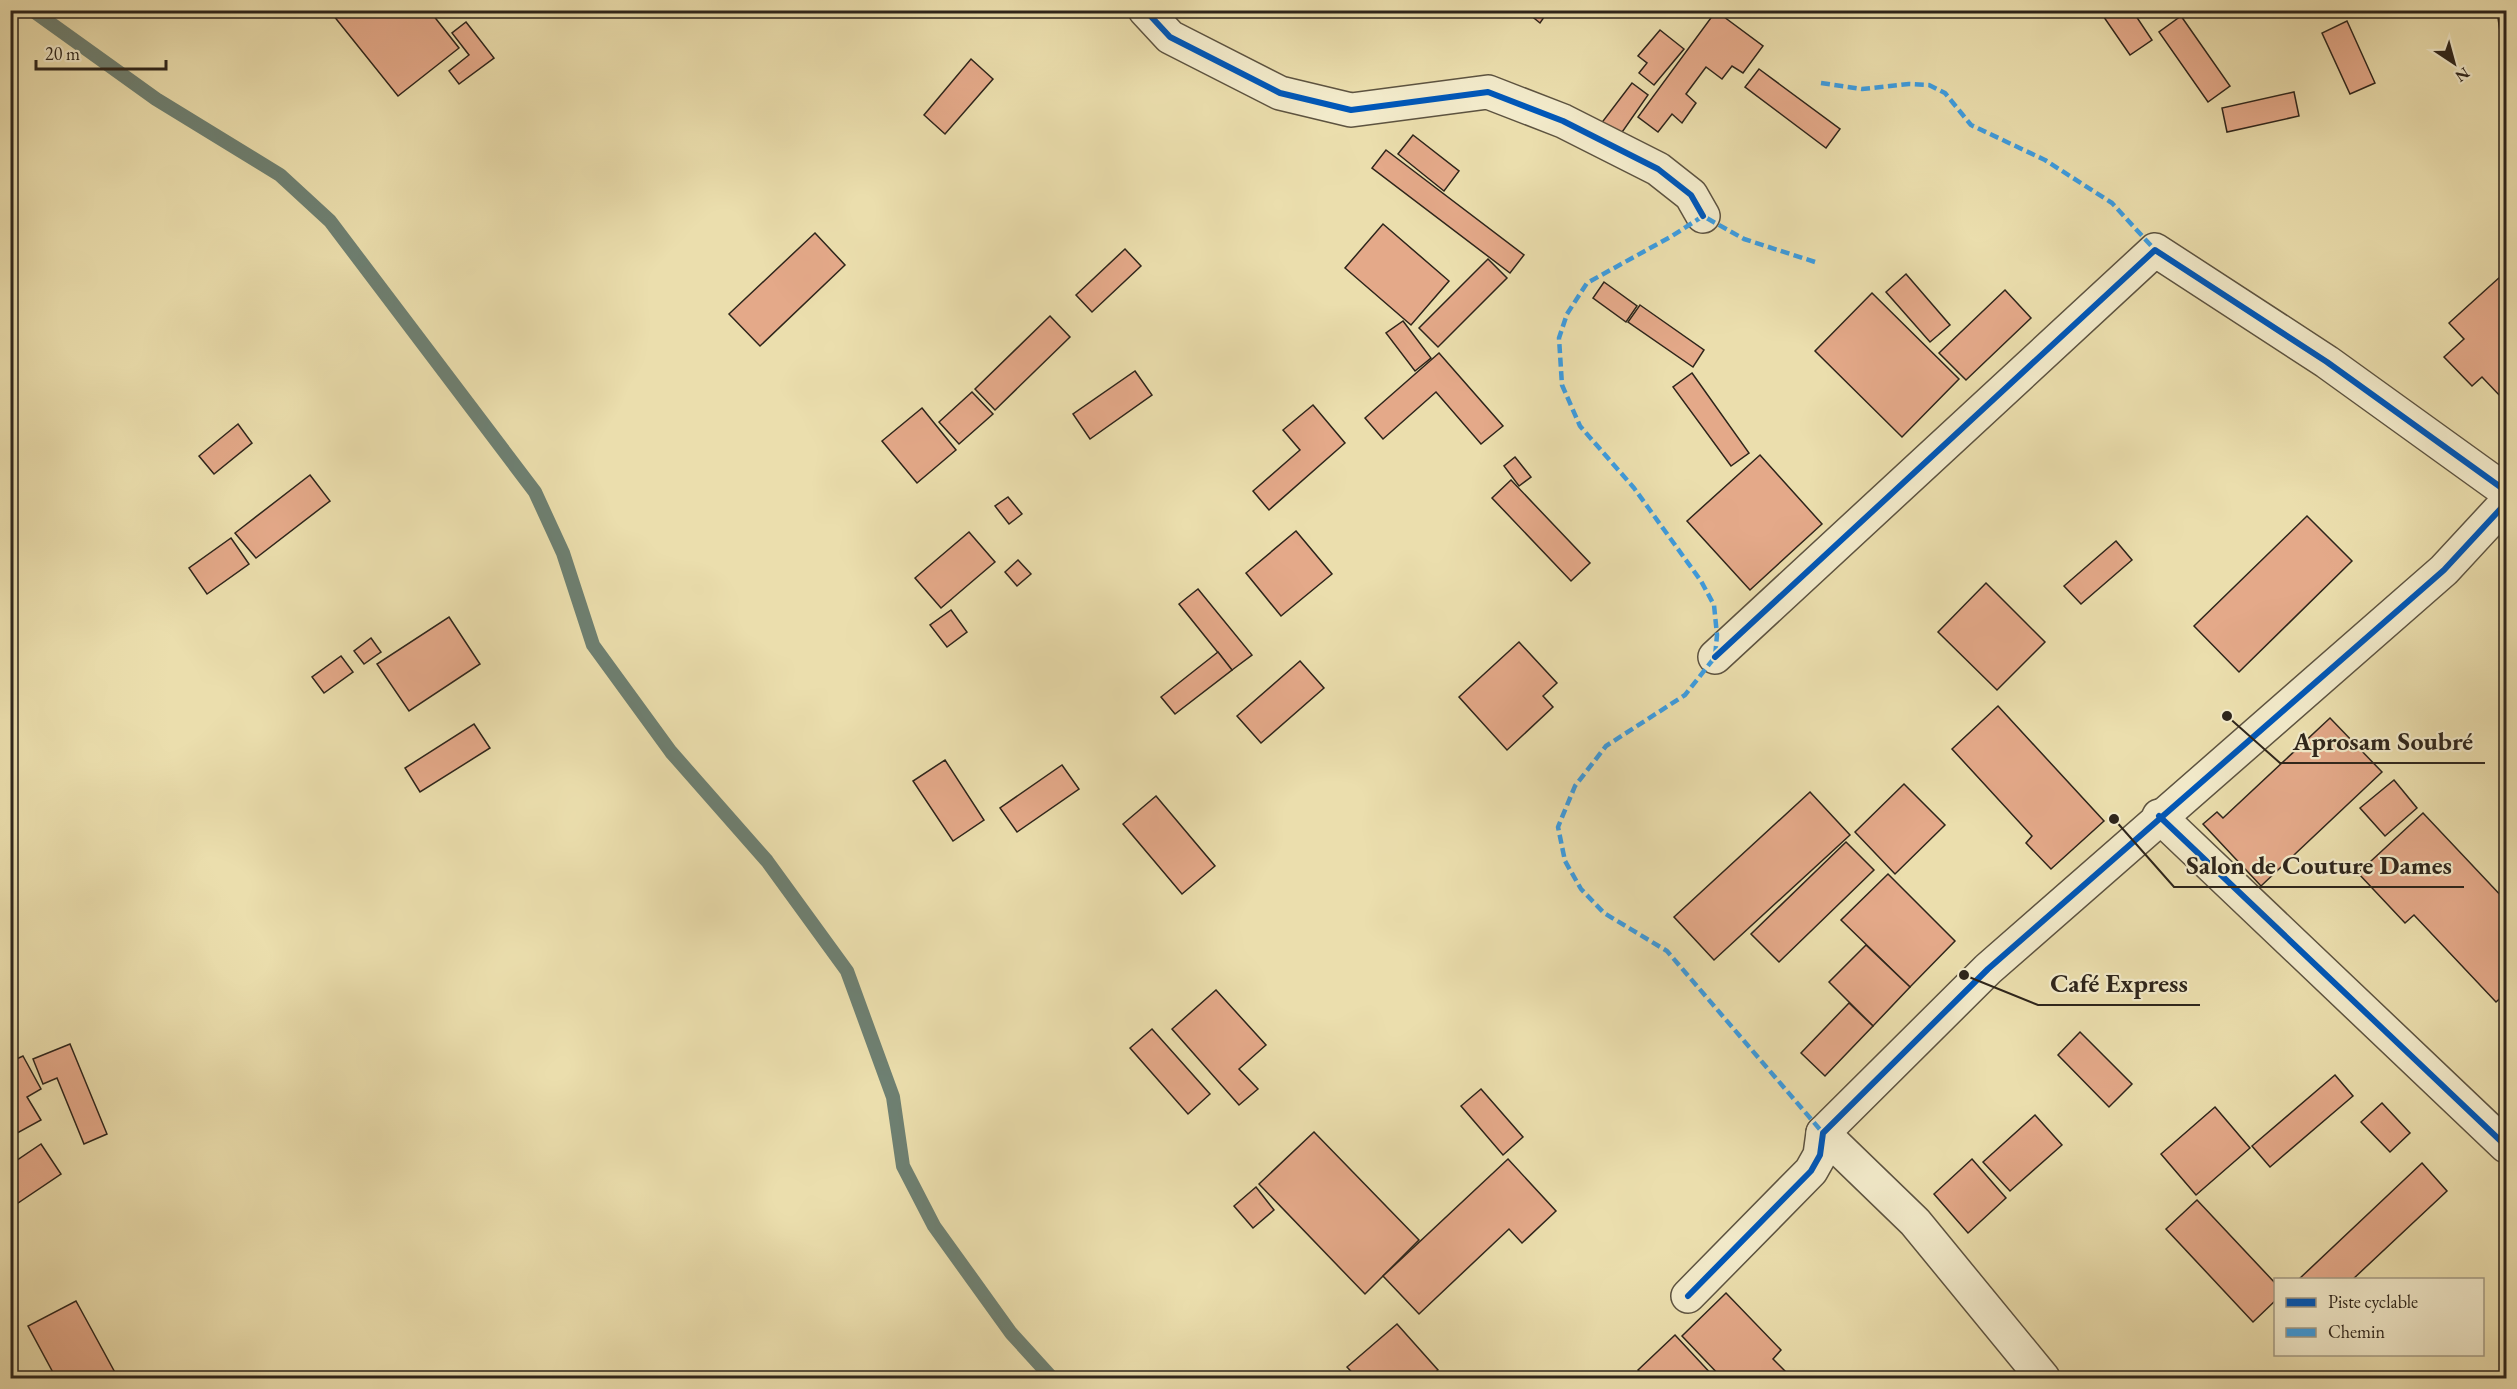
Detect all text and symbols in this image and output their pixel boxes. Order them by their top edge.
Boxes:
scale bar [36,33,166,71]
north arrow [2424,33,2484,93]
text: 20 m [45,42,80,65]
text: N [2451,62,2474,87]
callout: Aprosam Soubré [2280,719,2485,763]
text: Aprosam Soubré [2292,724,2473,758]
callout: Salon de Couture Dames [2174,843,2464,887]
text: Salon de Couture Dames [2186,848,2452,882]
callout: Café Express [2038,961,2200,1005]
text: Café Express [2050,966,2188,1000]
legend [2274,1278,2484,1356]
text: Piste cyclable [2328,1290,2418,1313]
text: Chemin [2328,1320,2385,1343]

